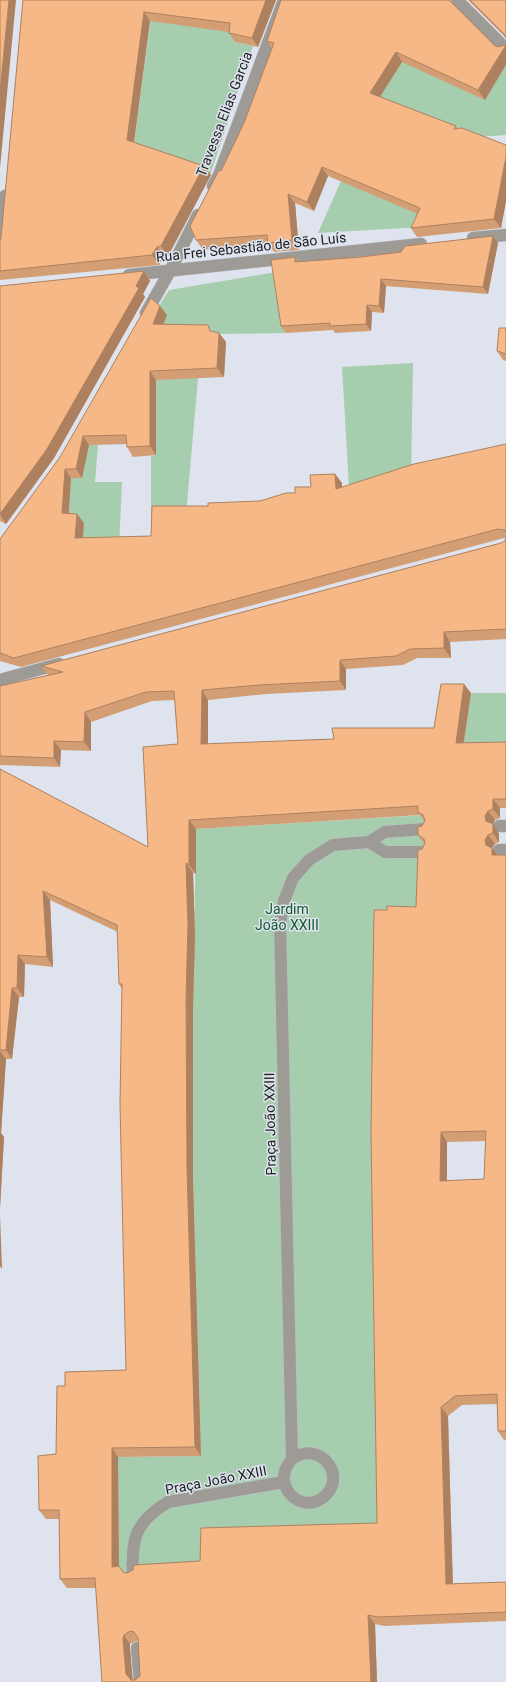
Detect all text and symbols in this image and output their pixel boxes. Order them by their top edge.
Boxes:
street label: Travessa Elias Garcia [193,49,255,179]
street label: Rua Frei Sebastião de São Luís [155,229,347,265]
park label: Jardim João XXIII [255,901,319,933]
street label: Praça João XXIII [261,1072,279,1176]
street label: Praça João XXIII [164,1462,268,1498]

